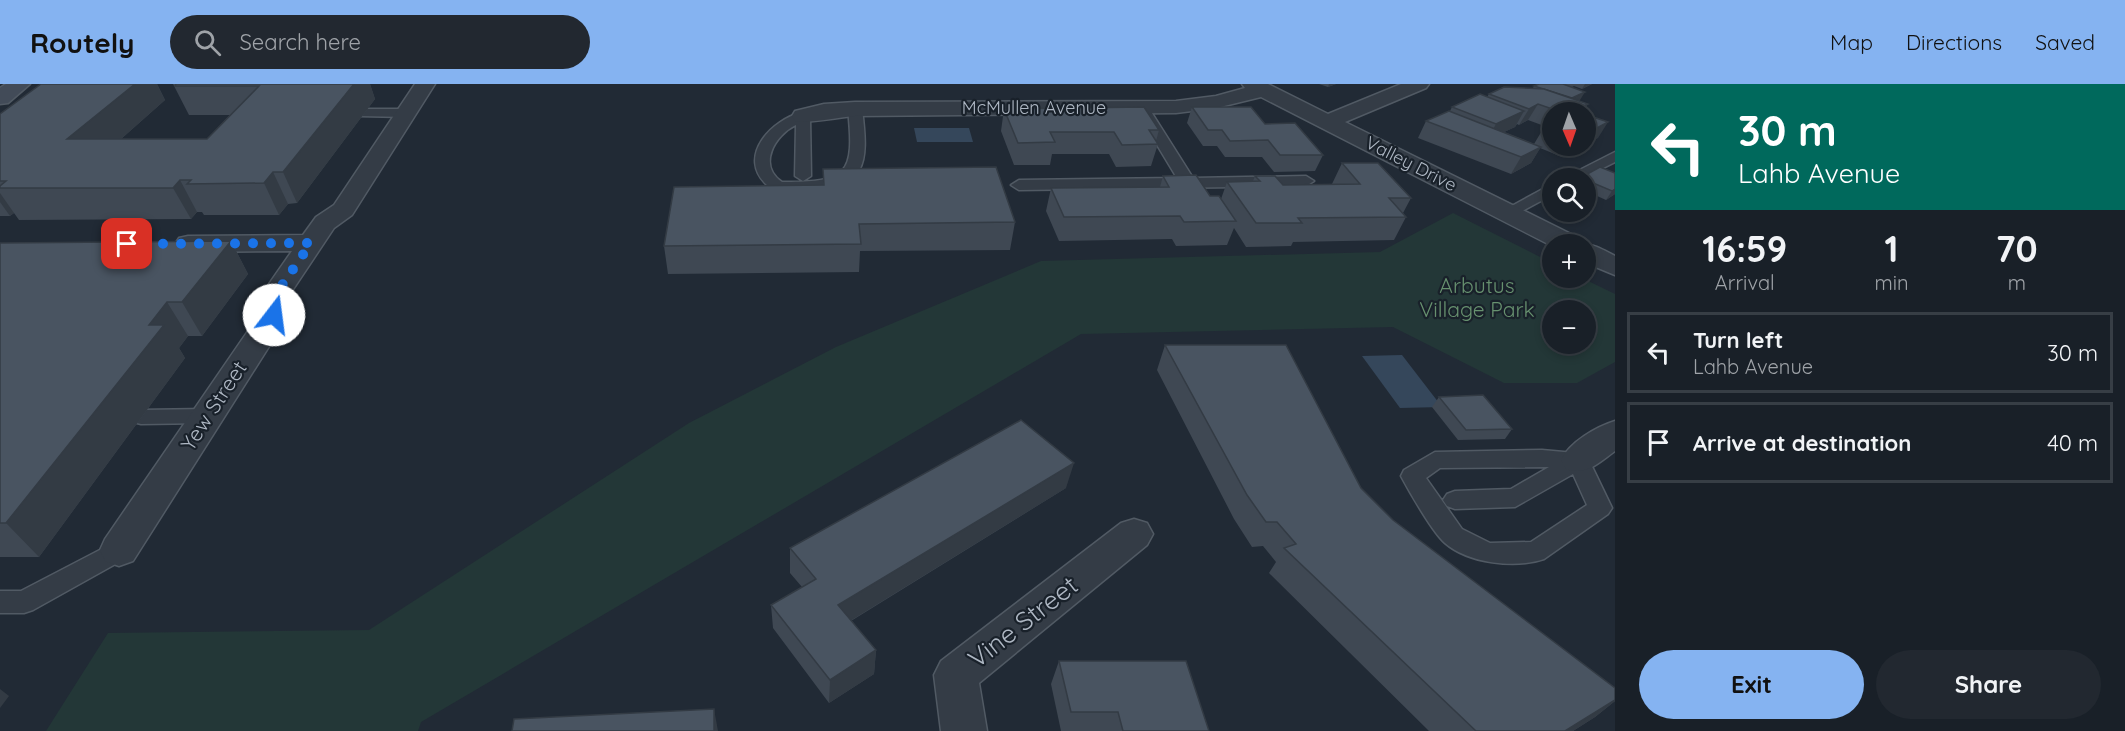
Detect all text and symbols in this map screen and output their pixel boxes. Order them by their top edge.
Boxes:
search box [170,15,590,69]
text: Routely [30,25,134,60]
icon: search [191,26,224,59]
text: Search here [239,28,361,56]
text: Map [1830,29,1873,55]
text: Directions [1906,29,2002,55]
text: Saved [2035,29,2095,55]
street label: McMullen Avenue [962,96,1106,119]
north arrow [1542,102,1596,156]
map controls [1542,102,1596,354]
text: 30 m [1738,104,1837,157]
icon: left [1639,108,1717,186]
street label: Valley Drive [1362,131,1461,196]
text: Lahb Avenue [1738,156,1900,190]
button: search [1542,168,1596,222]
pin [101,218,152,269]
text: 16:59 [1702,226,1787,271]
text: 1 [1885,226,1899,271]
text: 70 [1996,226,2038,271]
icon: arrive [110,227,143,260]
button: + [1542,234,1596,288]
text: Arrival [1715,270,1775,295]
text: min [1874,270,1909,295]
text: m [2008,270,2026,295]
park label: Arbutus Village Park [1419,272,1535,322]
position arrow [242,283,306,347]
button: − [1542,300,1596,354]
text: Turn left [1693,326,1783,354]
icon: left [1642,336,1675,369]
text: 30 m [2047,339,2098,367]
text: Lahb Avenue [1693,354,1813,379]
street label: Yew Street [175,356,252,455]
icon: arrive [1642,426,1675,459]
text: Arrive at destination [1693,429,1911,457]
text: 40 m [2047,429,2098,457]
street label: Vine Street [961,568,1084,675]
button: Exit [1639,650,1864,719]
button: Share [1876,650,2101,719]

